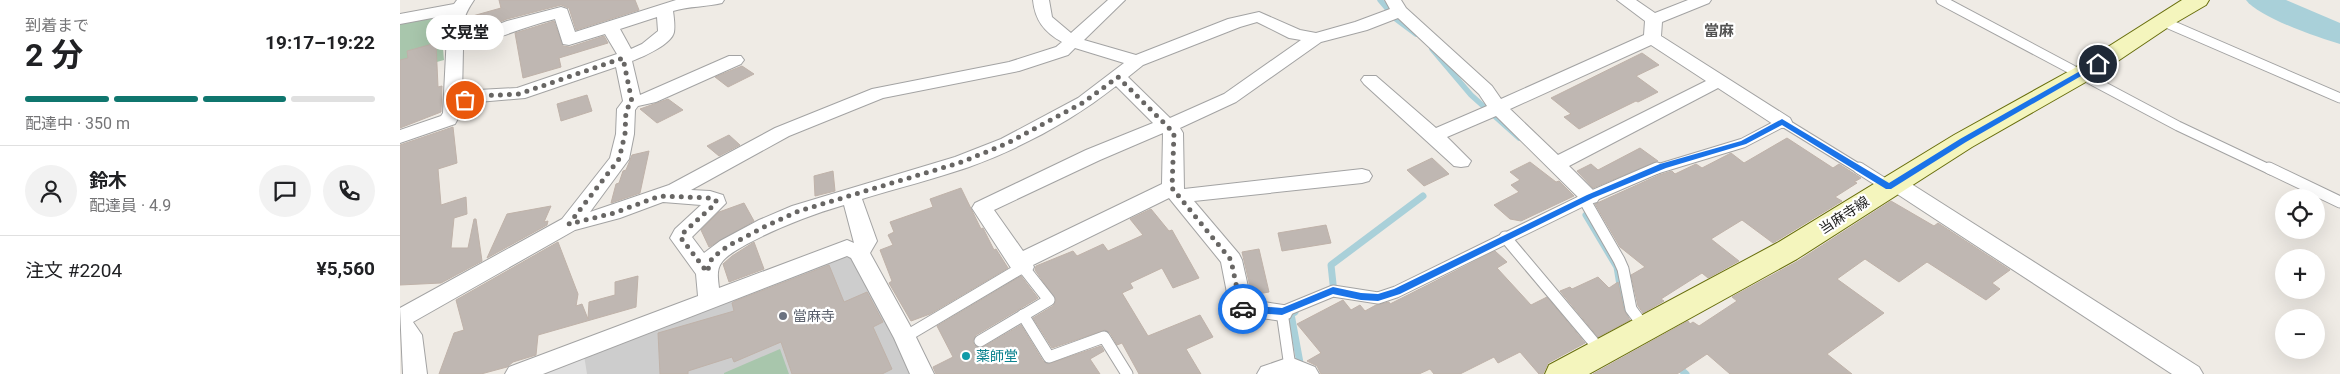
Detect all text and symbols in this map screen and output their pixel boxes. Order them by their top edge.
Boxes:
callout: 文晃堂 [426,15,504,50]
text: 到着まで [25,16,89,35]
district label: 當麻 [1704,22,1734,40]
text: 文晃堂 [441,23,489,42]
text: 19:17–19:22 [265,31,375,54]
text: 2 分 [25,36,83,74]
pin [2077,43,2119,85]
icon: home [2084,50,2112,78]
pin [444,79,486,121]
icon: bag [451,86,479,114]
text: 配達中 · 350 m [25,114,130,133]
button: person [25,165,77,217]
button: chat [259,165,311,217]
button: phone [323,165,375,217]
text: 鈴木 [89,169,127,192]
map controls [2275,189,2325,359]
button: locate [2275,189,2325,239]
street label: 当麻寺線 [1816,193,1872,237]
text: 配達員 · 4.9 [89,196,171,215]
button: + [2275,249,2325,299]
text: ¥5,560 [317,257,375,280]
text: 注文 #2204 [25,259,122,282]
courier [1218,284,1268,334]
icon: car [1229,295,1257,323]
place label: 當麻寺 [793,308,835,324]
button: − [2275,309,2325,359]
marker: 當麻寺 [777,310,789,322]
place label: 薬師堂 [976,348,1018,364]
marker: 薬師堂 [960,350,972,362]

